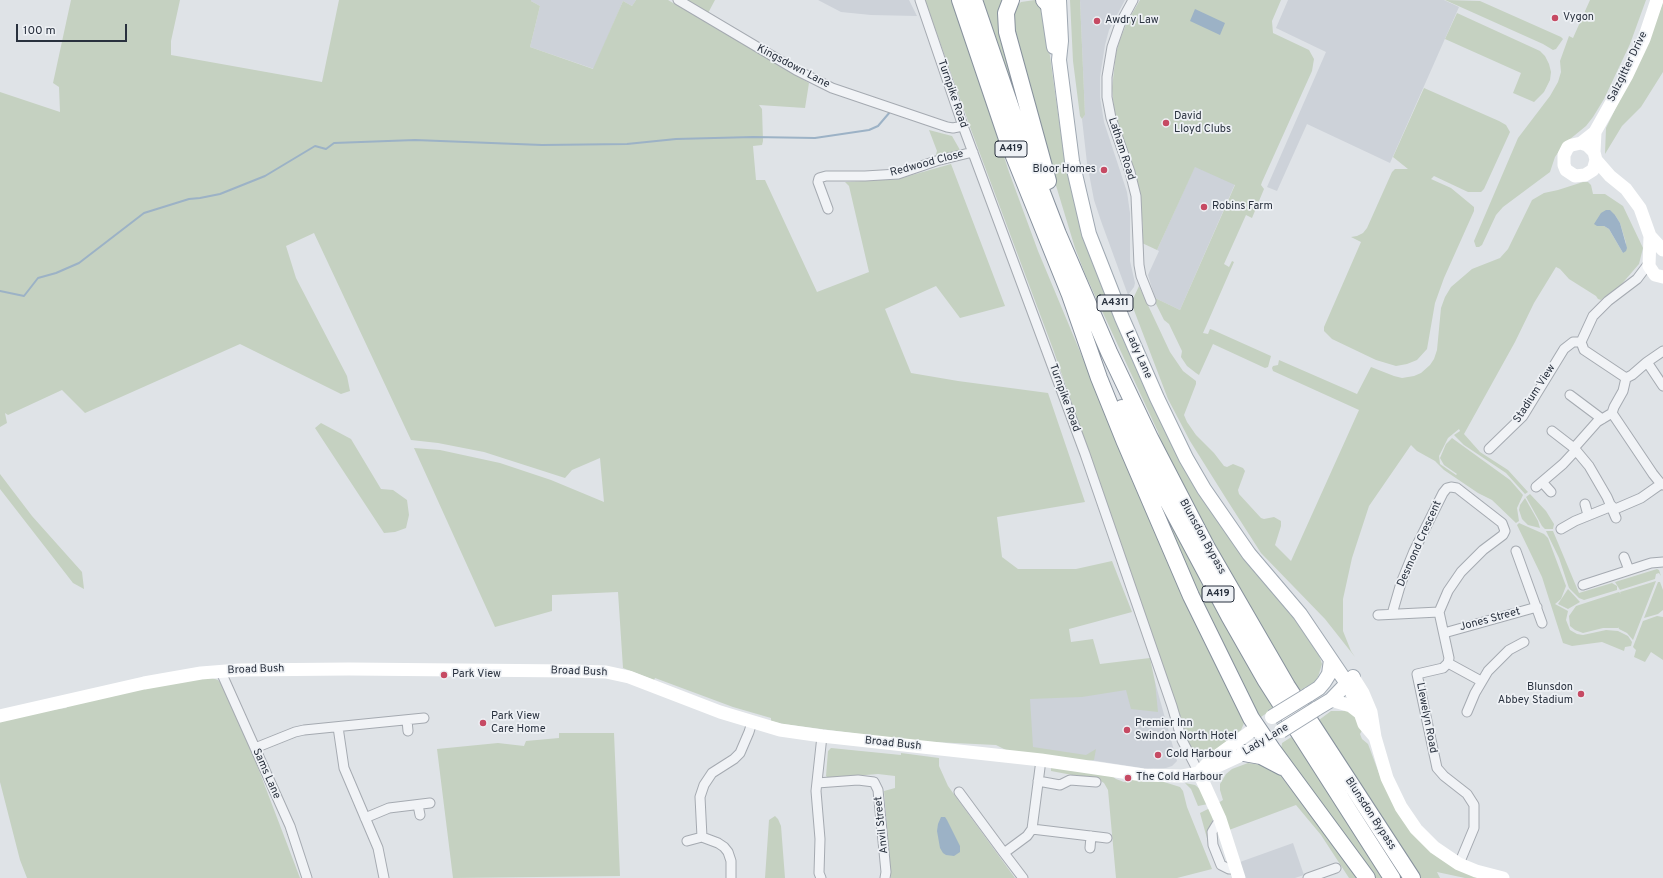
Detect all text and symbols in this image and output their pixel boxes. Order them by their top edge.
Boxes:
place label: Vygon [1563,11,1594,25]
marker: Vygon [1550,13,1560,23]
place label: Awdry Law [1105,14,1159,28]
scale bar [18,16,129,42]
marker: Awdry Law [1092,16,1102,26]
text: 100 m [23,23,56,39]
street label: Salzgitter Drive [1605,30,1651,104]
street label: Kingsdown Lane [754,42,832,92]
street label: Turnpike Road [934,58,970,130]
place label: David Lloyd Clubs [1174,110,1231,136]
street label: Latham Road [1105,116,1137,182]
marker: David Lloyd Clubs [1161,118,1171,128]
road number: A419 [995,141,1027,157]
street label: Redwood Close [889,148,965,180]
place label: Bloor Homes [1032,163,1096,177]
marker: Bloor Homes [1099,165,1109,175]
place label: Robins Farm [1212,200,1273,214]
marker: Robins Farm [1199,202,1209,212]
road number: A4311 [1097,295,1133,311]
street label: Lady Lane [1122,329,1154,381]
street label: Turnpike Road [1046,362,1082,434]
street label: Stadium View [1511,362,1559,426]
street label: Blunsdon Bypass [1176,497,1228,577]
street label: Desmond Crescent [1395,499,1445,589]
road number: A419 [1202,586,1234,602]
street label: Jones Street [1458,606,1522,634]
street label: Broad Bush [227,662,285,678]
street label: Broad Bush [550,664,608,680]
place label: Park View [452,668,501,682]
marker: Park View [439,670,449,680]
place label: Blunsdon Abbey Stadium [1498,681,1573,707]
street label: Llewelyn Road [1413,682,1439,754]
marker: Blunsdon Abbey Stadium [1576,689,1586,699]
place label: Park View Care Home [491,710,546,736]
place label: Premier Inn Swindon North Hotel [1135,717,1237,743]
marker: Park View Care Home [478,718,488,728]
street label: Lady Lane [1241,721,1291,759]
marker: Premier Inn Swindon North Hotel [1122,725,1132,735]
street label: Broad Bush [864,734,922,754]
street label: Sams Lane [249,747,283,801]
place label: Cold Harbour [1166,748,1232,762]
marker: Cold Harbour [1153,750,1163,760]
place label: The Cold Harbour [1136,771,1223,785]
marker: The Cold Harbour [1123,773,1133,783]
street label: Blunsdon Bypass [1342,775,1398,853]
street label: Anvil Street [872,796,892,854]

